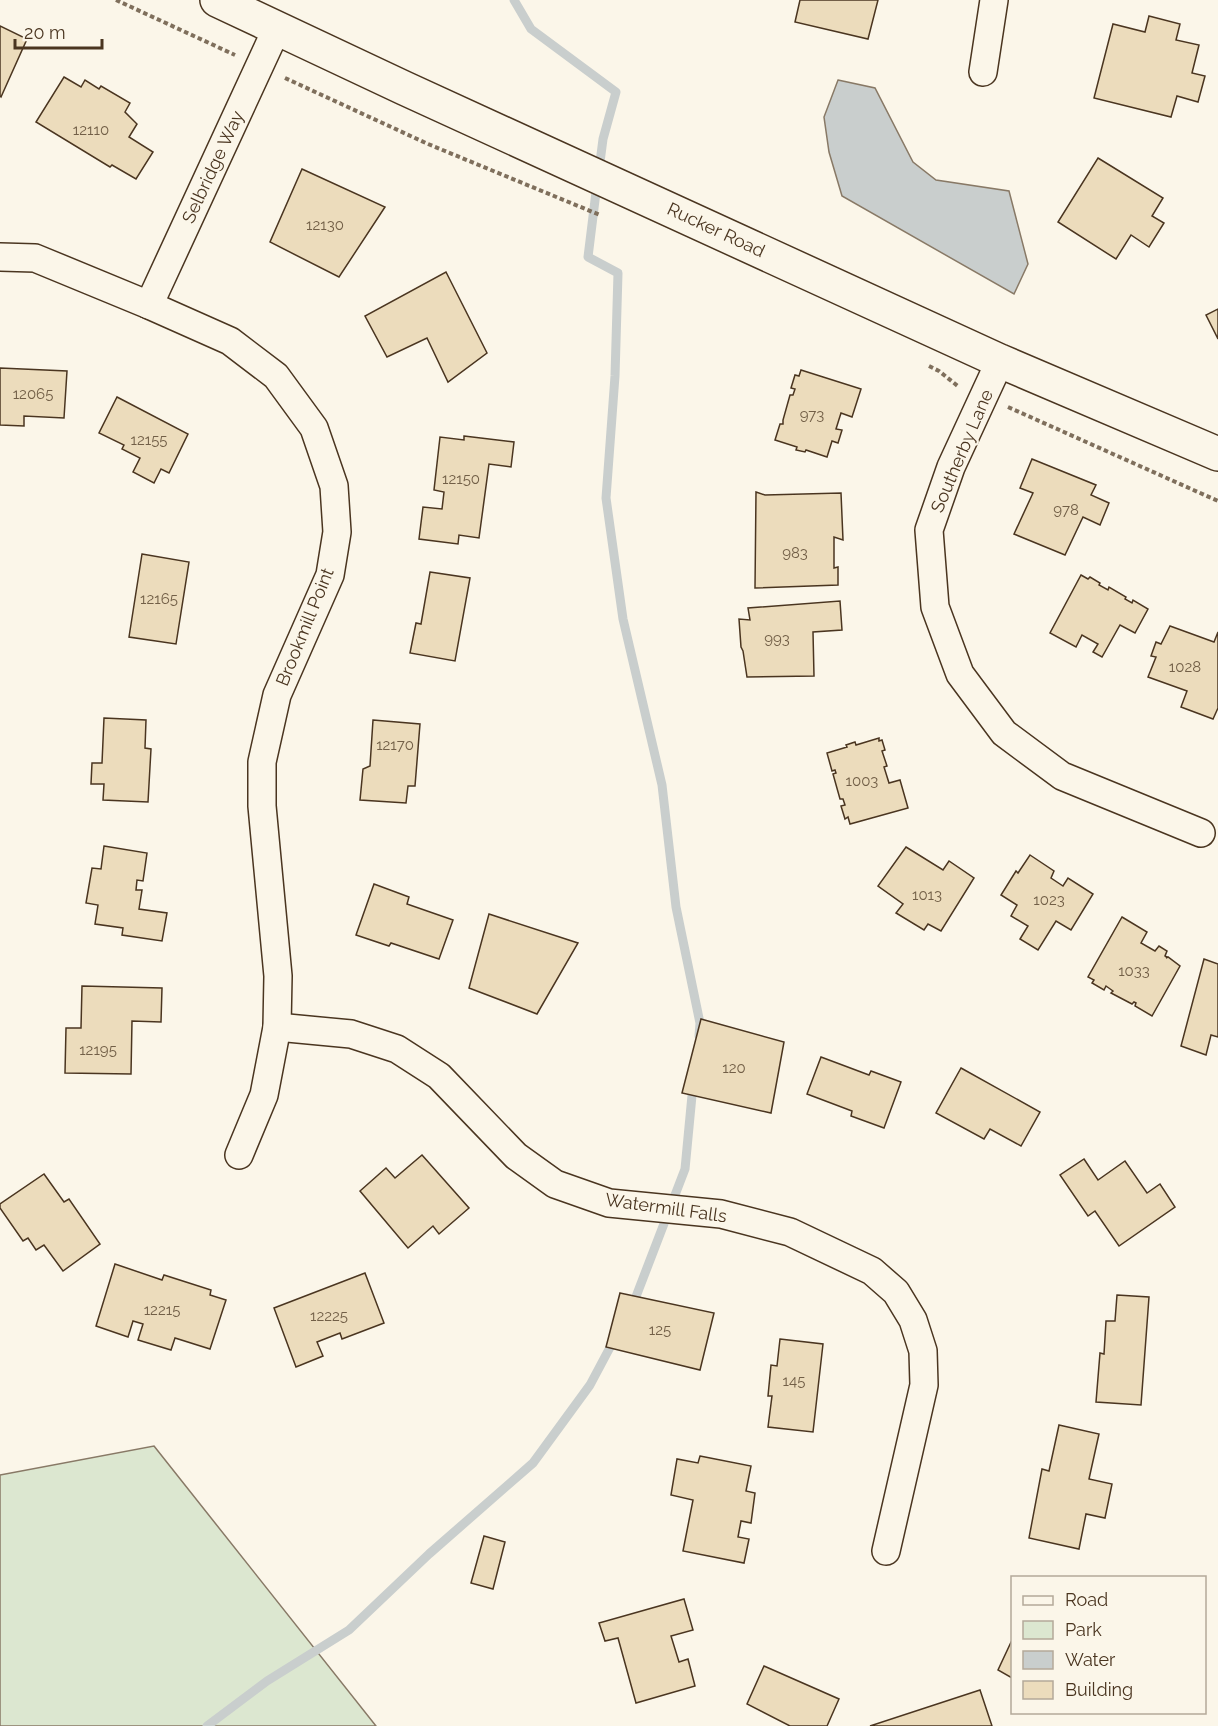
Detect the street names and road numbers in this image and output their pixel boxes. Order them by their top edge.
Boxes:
street label: Selbridge Way [177,107,248,226]
street label: Rucker Road [664,198,768,261]
street label: Southerby Lane [926,386,997,516]
street label: Brookmill Point [271,565,338,689]
street label: Watermill Falls [604,1189,728,1226]

